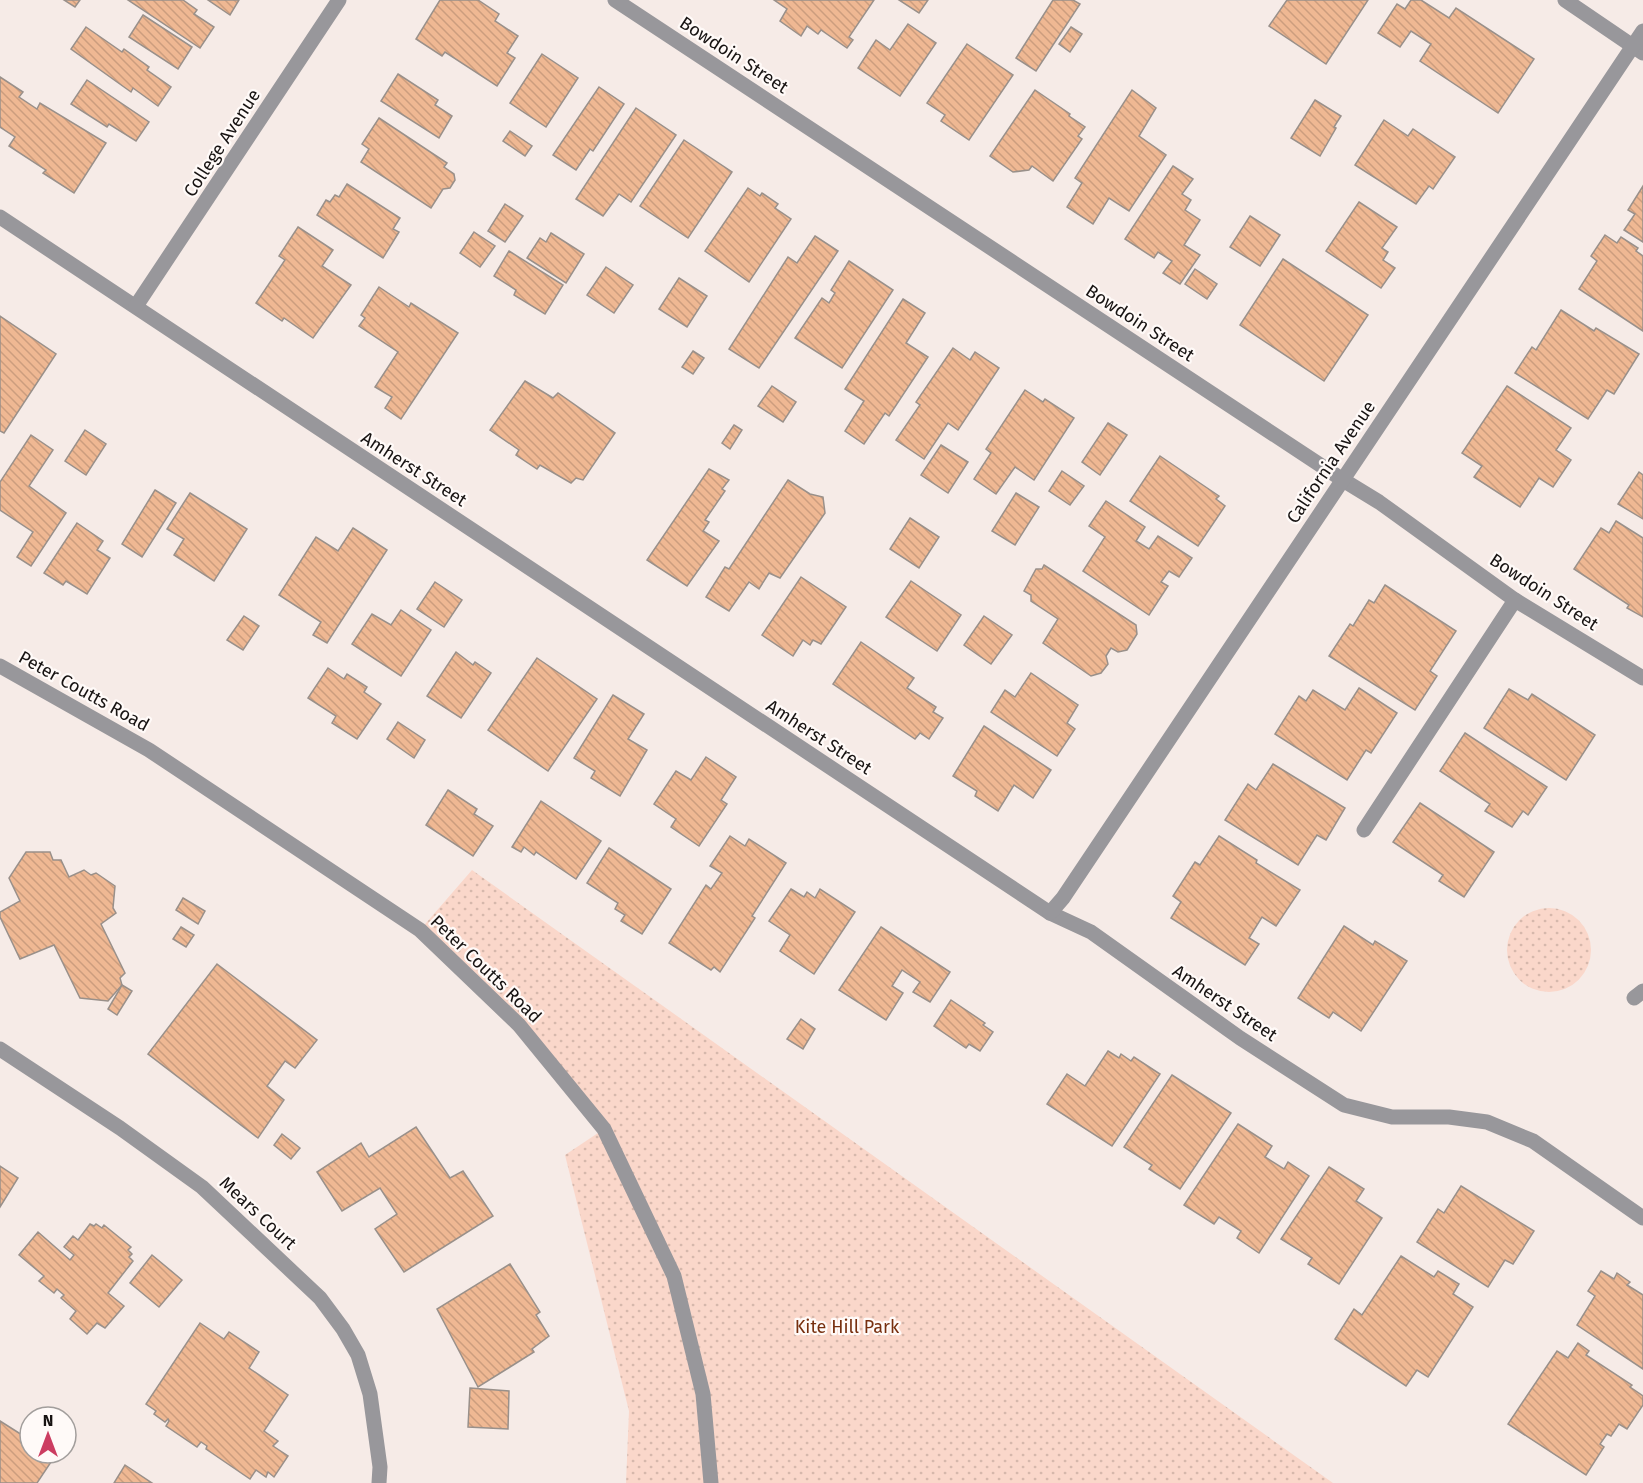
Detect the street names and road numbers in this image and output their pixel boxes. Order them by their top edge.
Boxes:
street label: Bowdoin Street [676,12,793,98]
street label: College Avenue [179,85,265,201]
street label: Bowdoin Street [1082,280,1199,366]
street label: California Avenue [1282,397,1380,527]
street label: Amherst Street [357,427,471,512]
street label: Bowdoin Street [1486,549,1603,635]
street label: Peter Coutts Road [15,646,153,736]
street label: Amherst Street [762,695,876,780]
street label: Peter Coutts Road [426,910,546,1028]
street label: Amherst Street [1169,960,1282,1046]
street label: Mears Court [215,1172,301,1255]

